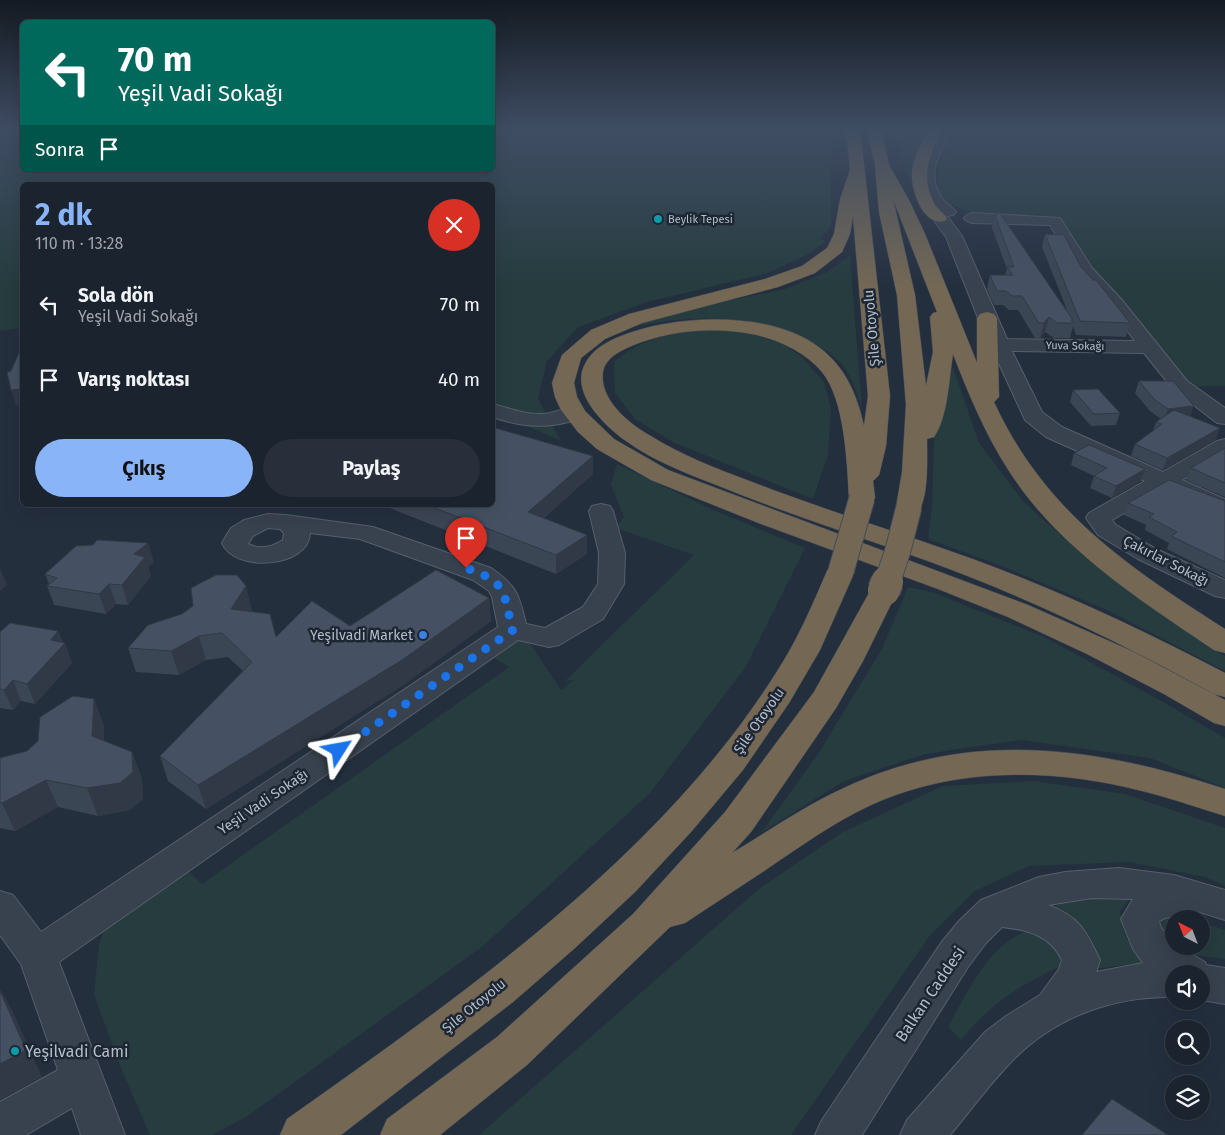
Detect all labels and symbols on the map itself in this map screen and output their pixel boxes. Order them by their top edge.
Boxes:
marker: Beylik Tepesi [652,213,664,225]
place label: Beylik Tepesi [668,213,733,226]
street label: Şile Otoyolu [860,289,884,367]
street label: Yuva Sokağı [1046,339,1104,353]
pin [445,517,487,568]
street label: Çakırlar Sokağı [1120,532,1212,590]
place label: Yeşilvadi Market [310,627,414,644]
marker: Yeşilvadi Market [417,629,429,641]
street label: Şile Otoyolu [730,685,788,757]
position arrow [312,723,364,775]
street label: Yeşil Vadi Sokağı [215,766,311,838]
north arrow [1165,910,1210,955]
street label: Balkan Caddesi [891,943,969,1045]
street label: Şile Otoyolu [439,975,509,1037]
place label: Yeşilvadi Cami [25,1042,128,1062]
marker: Yeşilvadi Cami [9,1045,21,1057]

